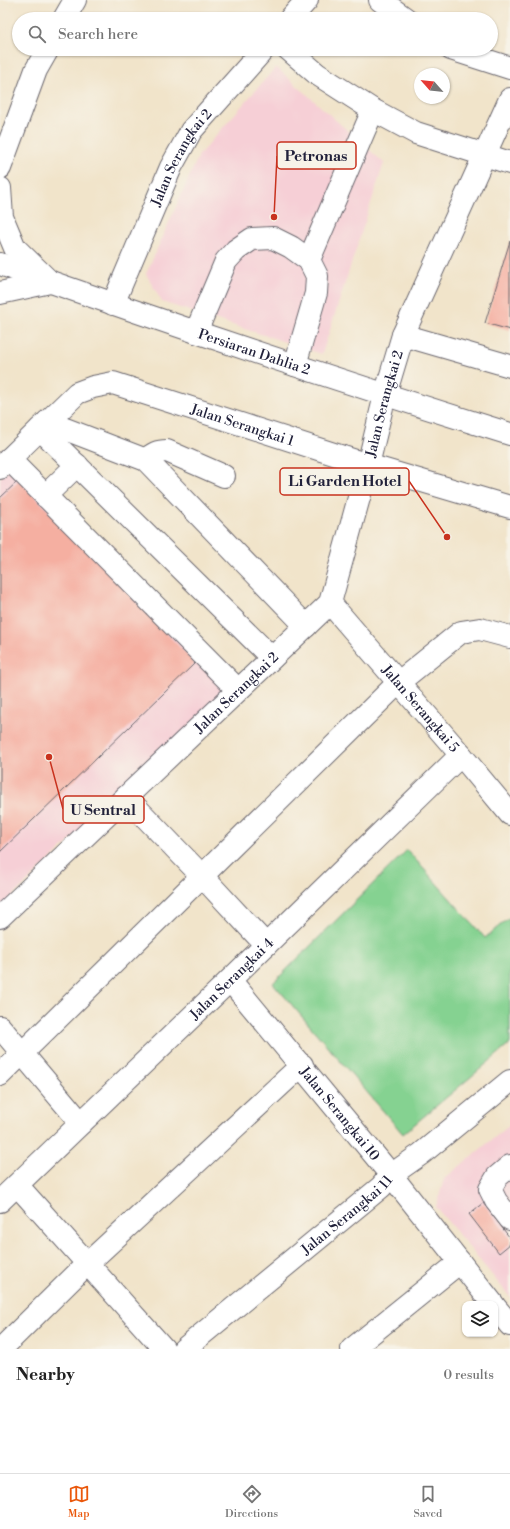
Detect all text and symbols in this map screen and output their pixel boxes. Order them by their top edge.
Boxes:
search box [12,12,498,56]
icon: search [26,23,48,45]
text: Search here [58,25,138,44]
north arrow [414,68,450,104]
street label: Jalan Serangkai 2 [147,106,216,210]
callout: Petronas [277,142,356,169]
text: Petronas [284,147,348,166]
street label: Persiaran Dahlia 2 [196,325,312,380]
street label: Jalan Serangkai 2 [362,348,408,460]
street label: Jalan Serangkai 1 [187,400,296,451]
callout: Li Garden Hotel [280,468,409,495]
text: Li Garden Hotel [288,472,402,491]
street label: Jalan Serangkai 2 [190,649,283,738]
street label: Jalan Serangkai 5 [377,661,463,756]
callout: U Sentral [63,796,144,823]
text: U Sentral [70,801,136,820]
street label: Jalan Serangkai 4 [186,934,278,1025]
street label: Jalan Serangkai 10 [295,1063,383,1165]
street label: Jalan Serangkai 11 [297,1172,397,1260]
map controls [462,1301,498,1337]
button: layers [462,1301,498,1337]
text: Nearby [16,1364,75,1386]
text: 0 results [443,1367,494,1383]
tab: Map [68,1483,90,1521]
tab: Directions [225,1483,278,1521]
tab: Saved [413,1483,442,1521]

